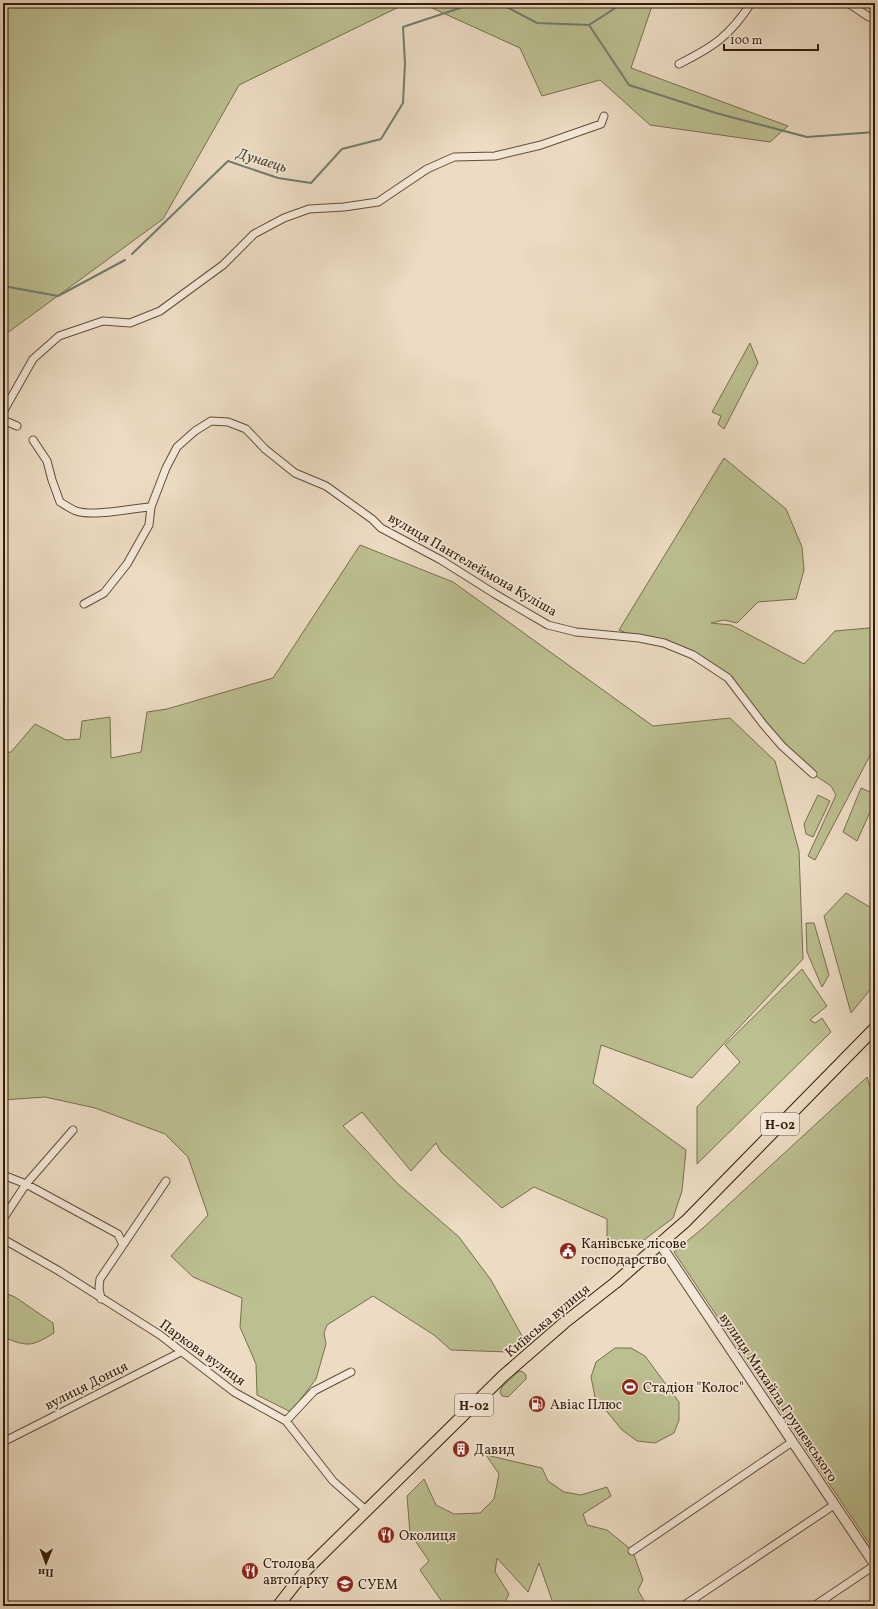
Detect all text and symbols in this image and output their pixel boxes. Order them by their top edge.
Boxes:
scale bar [724,26,818,52]
text: 100 m [730,33,763,49]
water label: Дунаець [233,144,289,179]
street label: вулиця Пантелеймона Куліша [384,509,560,622]
road number: Н-02 [761,1113,799,1135]
place label: Канівське лісове господарство [581,1235,687,1270]
public building icon: Канівське лісове господарство [558,1241,578,1261]
street label: Київська вулиця [501,1280,594,1362]
street label: вулиця Михайла Грушевського [714,1310,841,1486]
street label: Паркова вулиця [155,1315,249,1391]
street label: вулиця Донця [42,1357,131,1415]
sports icon: Стадіон "Колос" [620,1377,640,1397]
place label: Стадіон "Колос" [643,1379,744,1398]
road number: Н-02 [455,1394,493,1416]
fuel station icon: Авіас Плюс [527,1394,547,1414]
place label: Авіас Плюс [550,1396,622,1415]
building icon: Давид [451,1439,471,1459]
place label: Давид [474,1441,515,1460]
restaurant icon: Околиця [376,1525,396,1545]
place label: Околиця [399,1527,456,1546]
north arrow [26,1543,66,1583]
place label: Столова автопарку [263,1555,329,1590]
restaurant icon: Столова автопарку [240,1561,260,1581]
text: Пн [38,1564,54,1579]
school or university icon: СУЕМ [335,1574,355,1594]
place label: СУЕМ [358,1576,398,1595]

